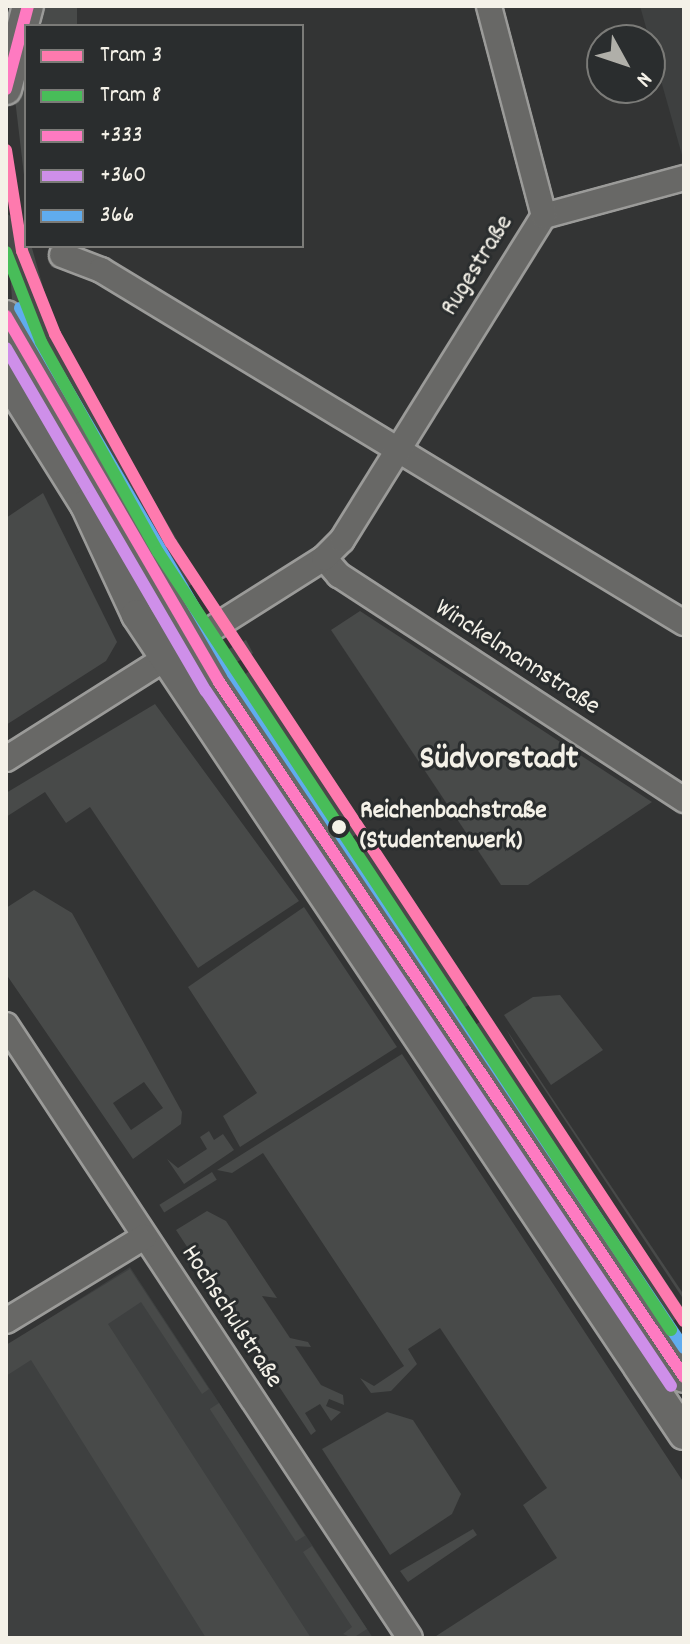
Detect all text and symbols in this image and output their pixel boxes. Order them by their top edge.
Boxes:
legend [24,24,304,248]
north arrow [586,24,666,104]
text: Tram 3 [100,39,162,73]
text: N [628,64,659,93]
text: Tram 8 [100,79,161,113]
text: +333 [100,119,143,153]
text: +360 [100,159,146,193]
text: 366 [100,199,134,233]
street label: Rugestraße [435,210,521,322]
street label: Winckelmannstraße [429,593,605,723]
district label: Südvorstadt [420,741,578,781]
place label: Reichenbachstraße (Studentenwerk) [360,796,547,858]
marker: Reichenbachstraße (Studentenwerk) [325,813,353,841]
street label: Hochschulstraße [173,1240,289,1394]

